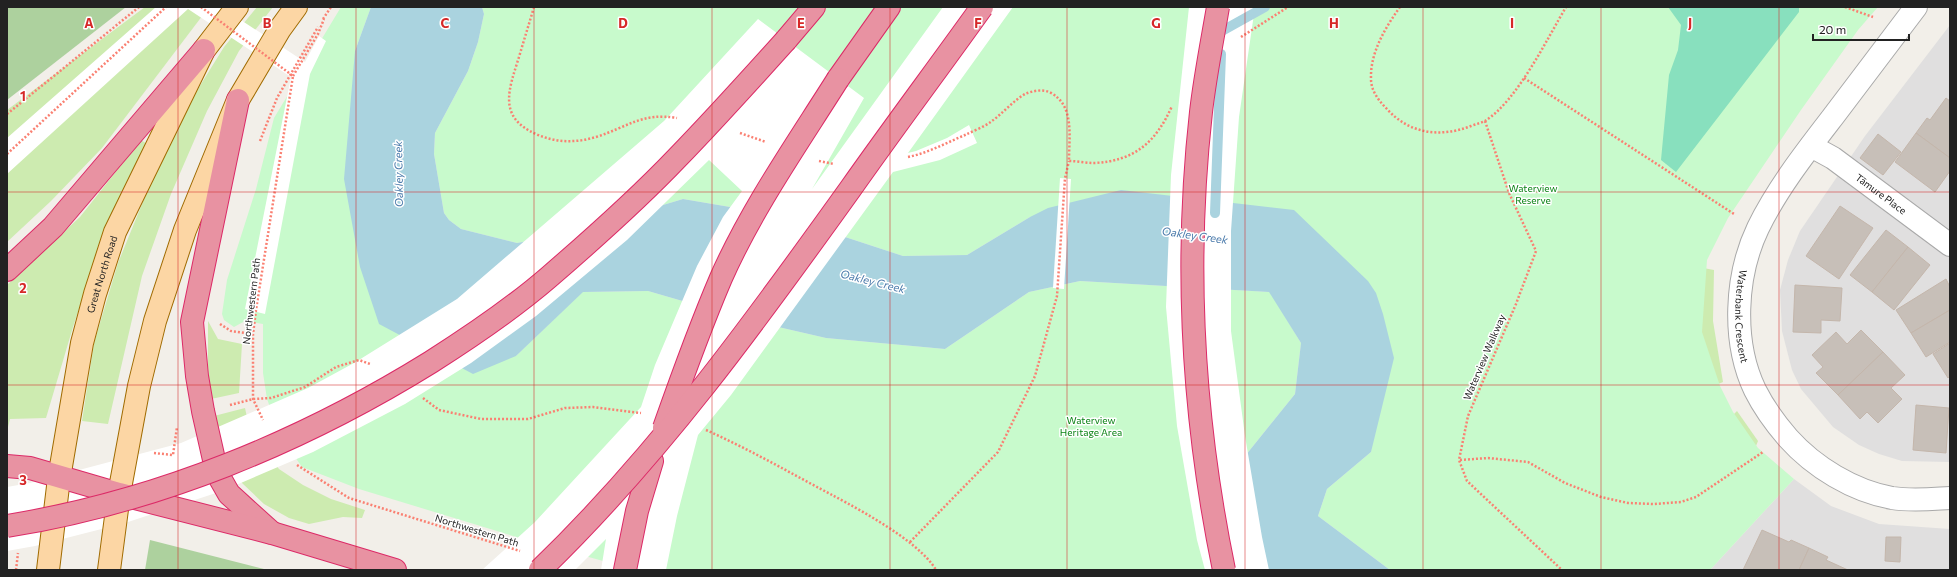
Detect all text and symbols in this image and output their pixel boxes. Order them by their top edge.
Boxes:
text: A [84,15,94,31]
text: B [263,15,272,31]
text: C [441,15,450,31]
text: D [618,15,628,31]
text: E [797,15,805,31]
text: F [974,15,982,31]
text: G [1151,15,1161,31]
text: H [1329,15,1339,31]
text: I [1510,15,1514,31]
text: J [1688,15,1692,31]
scale bar [1813,16,1909,42]
text: 20 m [1819,22,1846,36]
text: 1 [20,88,26,104]
water label: Oakley Creek [391,140,405,207]
street label: Tāmure Place [1853,171,1909,217]
park label: Waterview Reserve [1508,182,1558,206]
water label: Oakley Creek [1161,224,1230,246]
street label: Great North Road [84,234,119,314]
street label: Northwestern Path [240,257,262,345]
water label: Oakley Creek [839,267,908,296]
street label: Waterbank Crescent [1733,269,1751,364]
text: 2 [19,280,27,296]
street label: Waterview Walkway [1460,312,1508,402]
park label: Waterview Heritage Area [1060,414,1122,438]
text: 3 [19,472,27,488]
street label: Northwestern Path [434,512,520,548]

